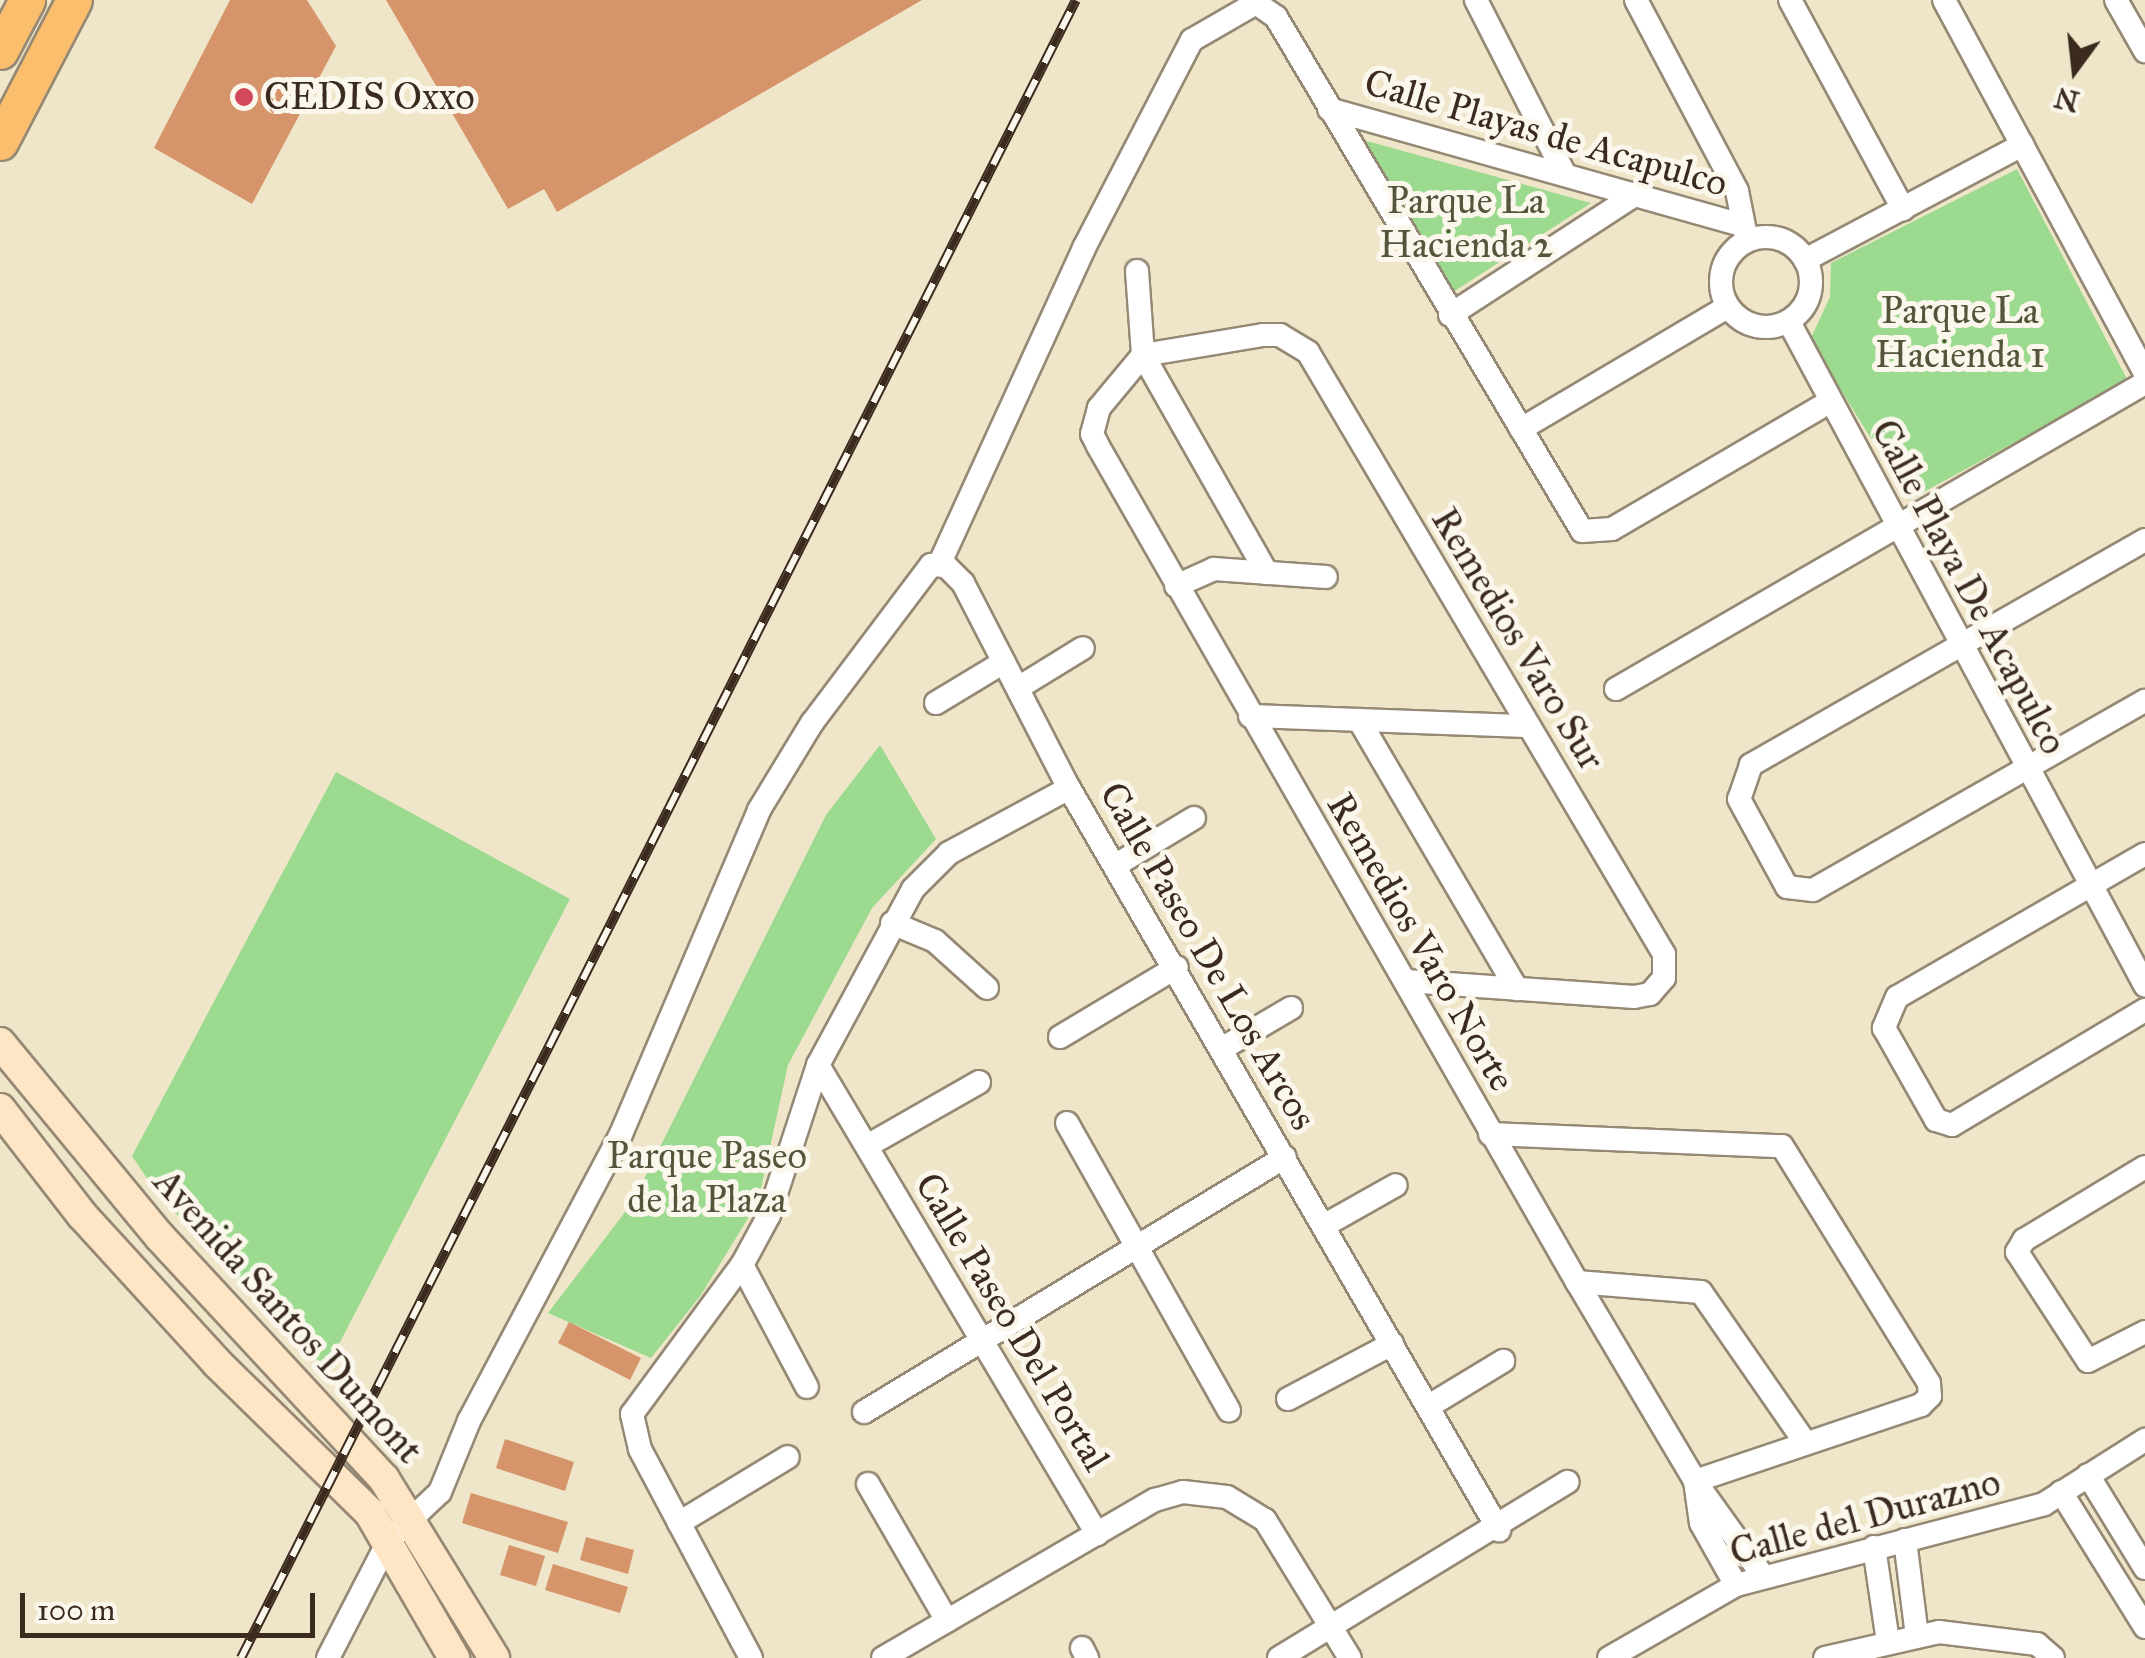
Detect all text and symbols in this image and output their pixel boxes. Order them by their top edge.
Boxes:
north arrow [2025,20,2125,120]
street label: Calle Playas de Acapulco [1359,59,1733,207]
place label: CEDIS Oxxo [264,74,475,120]
text: N [2051,79,2083,119]
marker: CEDIS Oxxo [233,86,255,108]
park label: Parque La Hacienda 2 [1379,178,1553,268]
park label: Parque La Hacienda 1 [1875,288,2045,378]
street label: Calle Playa De Acapulco [1861,412,2077,762]
street label: Remedios Varo Sur [1422,499,1614,779]
street label: Calle Paseo De Los Arcos [1090,774,1326,1138]
street label: Remedios Varo Norte [1317,785,1525,1099]
park label: Parque Paseo de la Plaza [607,1133,807,1222]
street label: Avenida Santos Dumont [144,1159,432,1473]
street label: Calle Paseo Del Portal [905,1165,1119,1479]
street label: Calle del Durazno [1725,1459,2005,1575]
scale bar [25,1573,320,1635]
text: 100 m [37,1592,115,1628]

